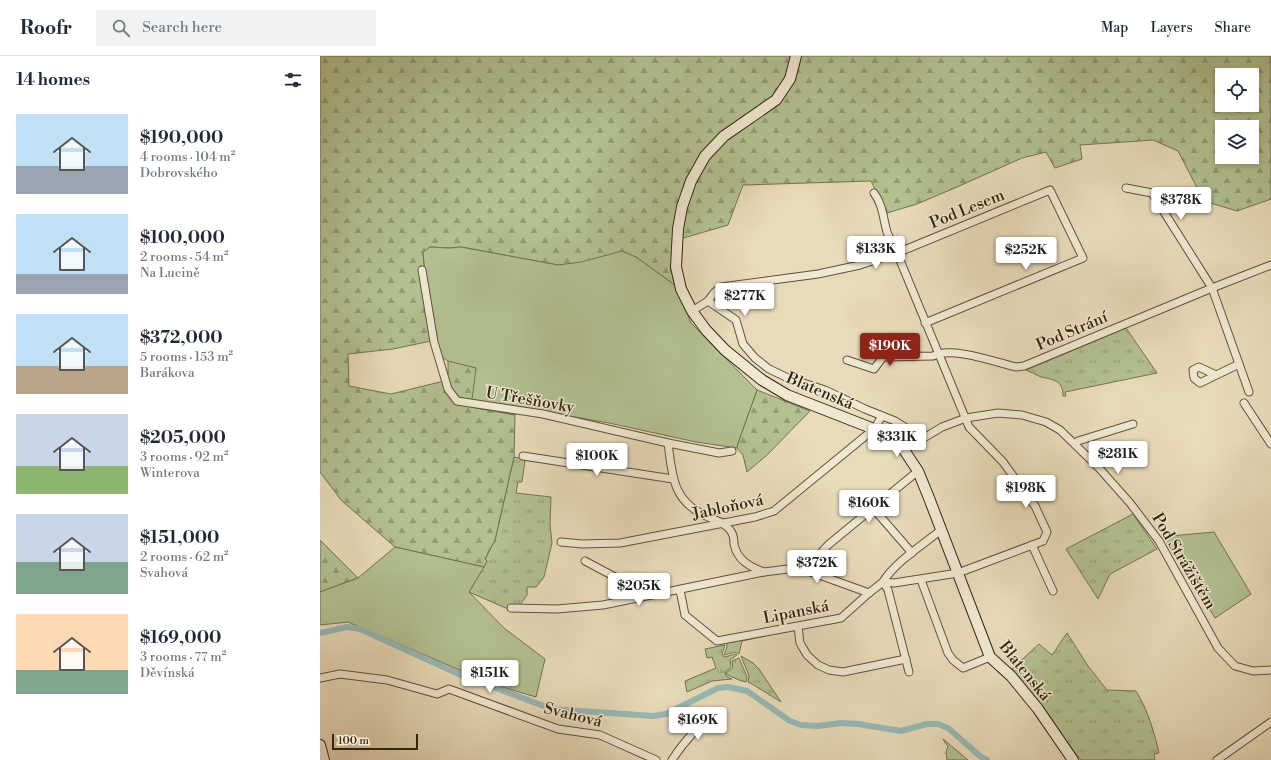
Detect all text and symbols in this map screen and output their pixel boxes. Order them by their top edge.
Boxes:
search box [96,10,376,46]
text: Roofr [20,16,72,40]
icon: search [110,17,132,39]
text: Search here [142,18,222,37]
text: Map [1101,19,1128,37]
text: Layers [1150,19,1193,37]
text: Share [1215,19,1251,37]
map controls [1215,68,1259,164]
button: locate [1215,68,1259,112]
text: 14 homes [16,69,90,91]
icon: filters [282,69,304,91]
button: layers [1215,120,1259,164]
text: $190,000 [140,127,223,149]
icon: home [48,130,96,178]
text: 4 rooms · 104 m² [140,149,235,165]
text: Dobrovského [140,165,218,181]
street label: Pod Lesem [927,185,1007,233]
pin: $378K [1153,187,1209,221]
text: $378K [1160,192,1202,208]
text: $100,000 [140,227,225,249]
icon: home [48,230,96,278]
pin: $133K [848,236,904,270]
pin: $252K [998,237,1054,271]
text: $133K [856,241,896,257]
text: $252K [1005,242,1047,258]
text: 2 rooms · 54 m² [140,249,229,265]
text: Na Lucině [140,265,200,281]
pin: $277K [717,283,773,317]
text: $277K [724,288,766,304]
street label: Pod Strání [1033,307,1111,355]
text: $372,000 [140,327,223,349]
icon: home [48,330,96,378]
pin: $190K [862,333,918,367]
text: $190K [869,338,911,354]
text: 5 rooms · 153 m² [140,349,233,365]
text: Barákova [140,365,195,381]
street label: Blatenská [782,367,858,414]
street label: U Třešňovky [484,382,576,418]
pin: $331K [869,424,925,458]
text: $205,000 [140,427,226,449]
text: $331K [877,429,917,445]
icon: home [48,430,96,478]
pin: $281K [1090,441,1146,475]
pin: $100K [569,443,625,477]
text: $281K [1098,446,1138,462]
text: $100K [576,448,619,464]
text: 3 rooms · 92 m² [140,449,228,465]
text: Winterova [140,465,200,481]
pin: $198K [998,475,1054,509]
text: $198K [1006,480,1046,496]
street label: Jabloňová [690,490,766,524]
pin: $160K [841,490,897,524]
text: $160K [848,495,890,511]
street label: Pod Strážištěm [1147,509,1221,613]
text: $151,000 [140,527,219,549]
icon: home [48,530,96,578]
text: 2 rooms · 62 m² [140,549,229,565]
pin: $372K [789,550,845,584]
text: $372K [796,555,838,571]
text: Svahová [140,565,188,581]
pin: $205K [611,573,667,607]
text: $205K [617,578,661,594]
street label: Lipanská [761,596,832,628]
text: $169,000 [140,627,221,649]
icon: home [48,630,96,678]
street label: Blatenská [994,636,1056,706]
text: 3 rooms · 77 m² [140,649,226,665]
pin: $151K [462,660,518,694]
text: Děvínská [140,665,195,681]
text: $151K [471,665,509,681]
street label: Svahová [542,698,605,732]
pin: $169K [670,707,726,741]
text: $169K [678,712,718,728]
scale bar [332,732,418,751]
text: 100 m [338,734,369,748]

